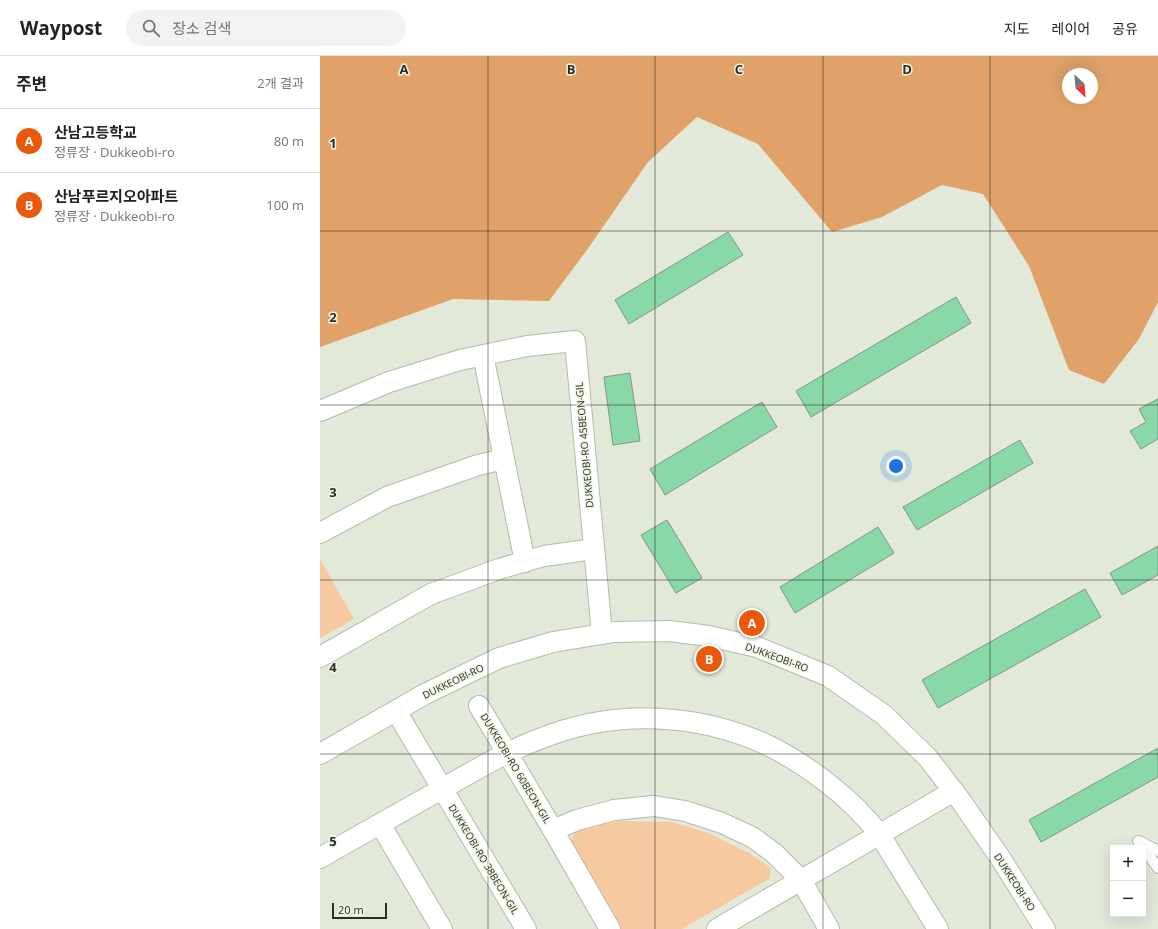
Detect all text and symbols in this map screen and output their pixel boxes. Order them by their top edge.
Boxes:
search box [126,10,406,46]
text: Waypost [20,15,102,41]
icon: search [140,17,162,39]
text: 장소 검색 [172,18,231,38]
text: 지도 [1004,19,1030,38]
text: 레이어 [1052,19,1090,38]
text: 공유 [1112,19,1138,38]
text: A [400,60,409,78]
text: B [567,60,576,78]
text: C [735,60,743,78]
text: D [902,60,912,78]
north arrow [1062,68,1098,104]
text: 주변 [16,72,47,95]
text: 2개 결과 [257,74,304,92]
text: 산남고등학교 [54,122,137,142]
text: A [25,132,33,150]
text: 80 m [274,132,304,150]
text: 1 [329,134,337,152]
text: 정류장 · Dukkeobi-ro [54,143,175,161]
text: 산남푸르지오아파트 [54,186,178,206]
text: B [25,196,33,214]
text: 100 m [266,196,304,214]
text: 정류장 · Dukkeobi-ro [54,207,175,225]
text: 2 [329,308,337,326]
street label: DUKKEOBI-RO 45BEON-GIL [572,381,596,509]
your location [886,456,906,476]
text: 3 [329,483,337,501]
pin: A [739,608,765,638]
street label: DUKKEOBI-RO [743,639,811,675]
pin: B [696,644,722,674]
text: 4 [329,658,337,676]
street label: DUKKEOBI-RO [420,660,486,702]
street label: DUKKEOBI-RO 60BEON-GIL [477,710,555,826]
street label: DUKKEOBI-RO 38BEON-GIL [445,801,523,917]
text: 5 [329,832,337,850]
map controls [1110,845,1146,917]
button: + [1110,845,1146,881]
street label: DUKKEOBI-RO [991,850,1039,914]
button: − [1110,881,1146,917]
scale bar [332,901,387,920]
text: 20 m [338,902,364,917]

